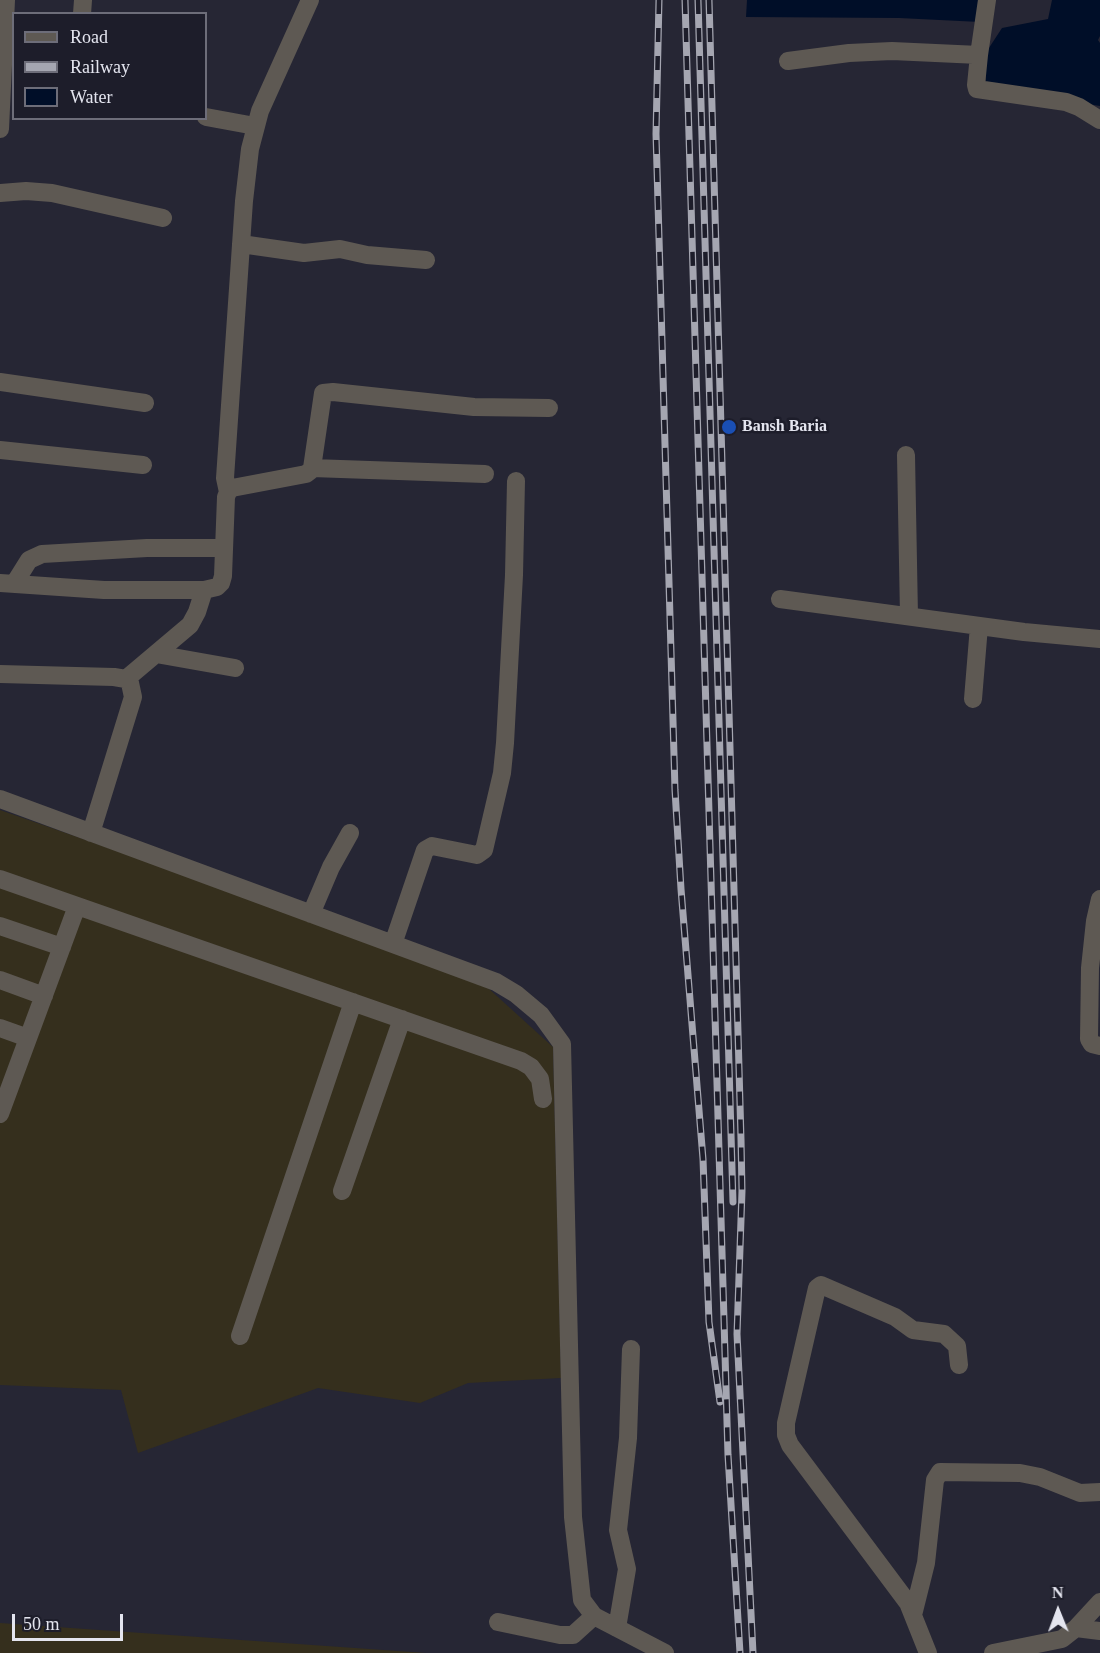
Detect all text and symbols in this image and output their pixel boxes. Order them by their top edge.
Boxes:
legend [12,12,207,120]
text: Road [70,27,108,47]
text: Railway [70,57,130,77]
text: Water [70,87,113,107]
place label: Bansh Baria [742,417,827,437]
marker: Bansh Baria [720,418,738,436]
north arrow [1028,1581,1088,1641]
text: N [1052,1584,1064,1601]
scale bar [15,1602,126,1640]
text: 50 m [23,1614,60,1634]

